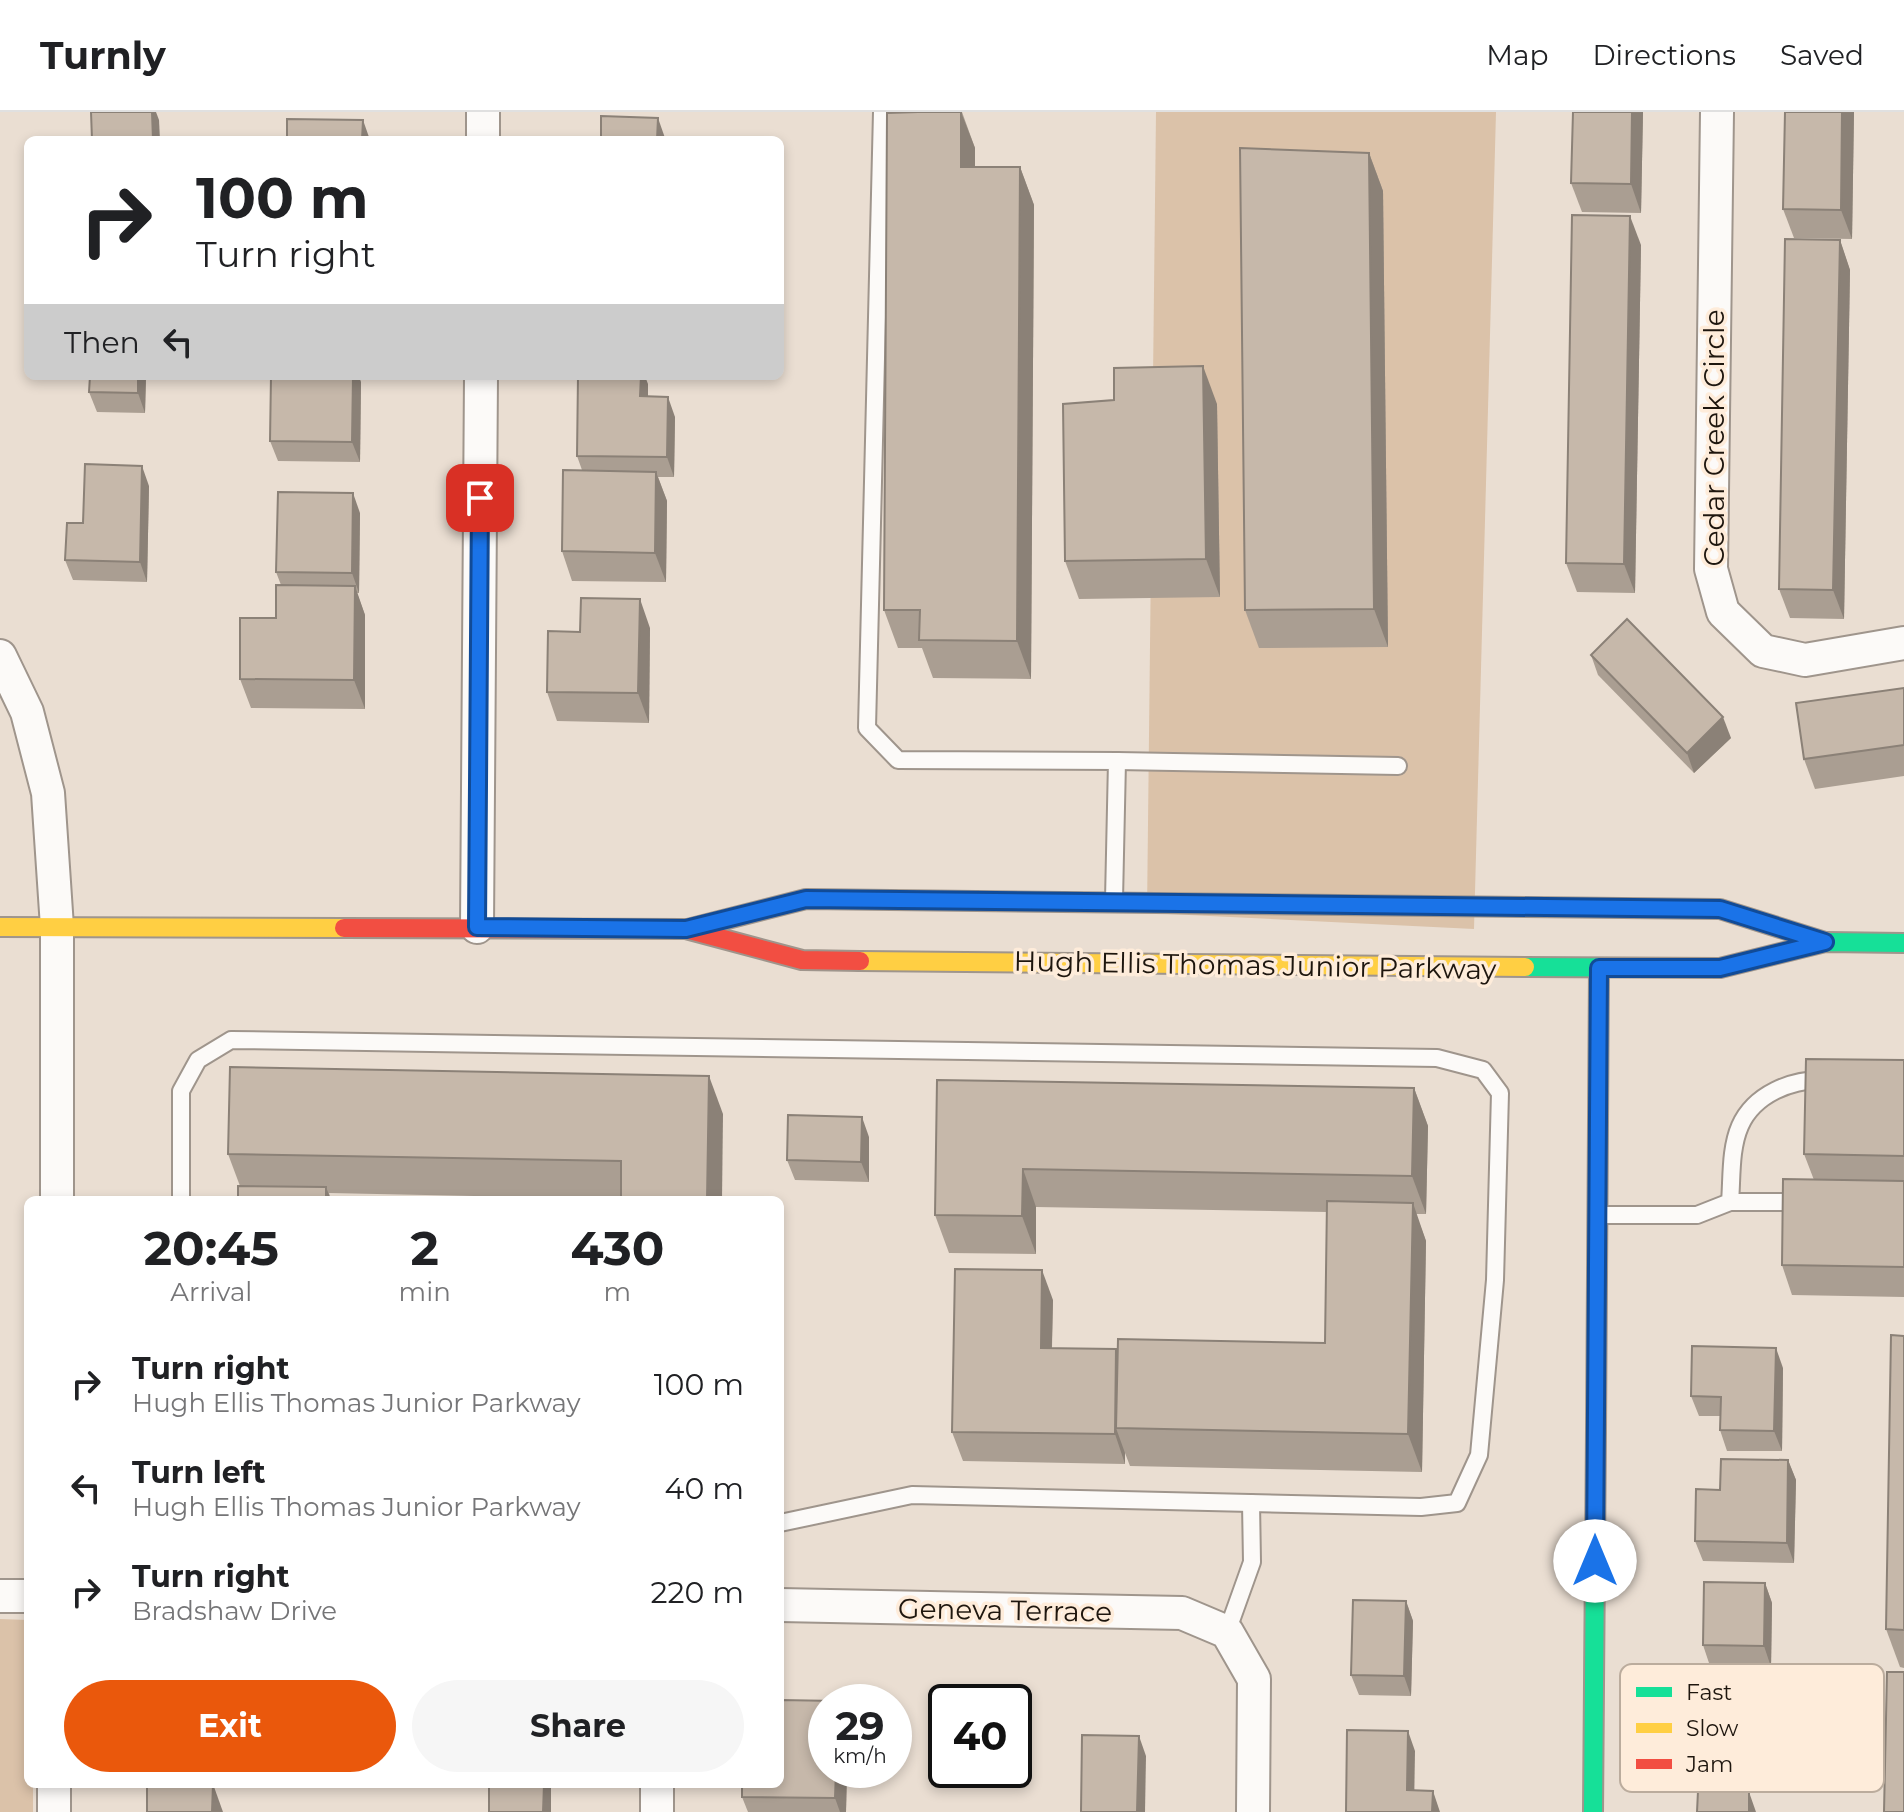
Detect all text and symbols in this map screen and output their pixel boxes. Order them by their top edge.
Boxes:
text: Turnly [40,32,166,79]
text: Map [1486,38,1548,72]
text: Directions [1592,38,1736,72]
text: Saved [1780,38,1864,72]
text: 100 m [196,164,369,232]
icon: right [64,168,168,272]
text: Turn right [196,232,376,276]
street label: Cedar Creek Circle [1697,309,1731,567]
icon: left [156,320,200,364]
text: Then [64,324,140,361]
pin [446,464,514,532]
icon: arrive [458,476,502,520]
street label: Hugh Ellis Thomas Junior Parkway [1013,944,1498,986]
text: 20:45 [144,1219,279,1277]
text: 2 [411,1219,439,1277]
text: 430 [570,1219,664,1277]
text: Arrival [170,1276,252,1308]
text: min [399,1276,451,1308]
text: m [604,1276,631,1308]
text: Turn right [132,1350,289,1387]
icon: right [64,1362,108,1406]
text: 100 m [654,1366,744,1403]
text: Hugh Ellis Thomas Junior Parkway [132,1387,580,1419]
text: Turn left [132,1454,265,1491]
icon: left [64,1466,108,1510]
text: 40 m [665,1470,744,1507]
text: Hugh Ellis Thomas Junior Parkway [132,1491,580,1523]
position arrow [1553,1519,1637,1603]
text: Turn right [132,1558,289,1595]
icon: right [64,1570,108,1614]
text: 220 m [650,1574,744,1611]
street label: Geneva Terrace [898,1591,1112,1629]
text: Bradshaw Drive [132,1595,337,1627]
legend [1620,1664,1884,1792]
text: Fast [1686,1679,1732,1706]
button: Exit [64,1680,396,1772]
button: Share [412,1680,744,1772]
speed limit sign: 40 [928,1684,1032,1788]
text: 29 [835,1701,885,1750]
text: Slow [1686,1715,1739,1742]
text: km/h [833,1744,887,1768]
text: Jam [1685,1751,1733,1778]

